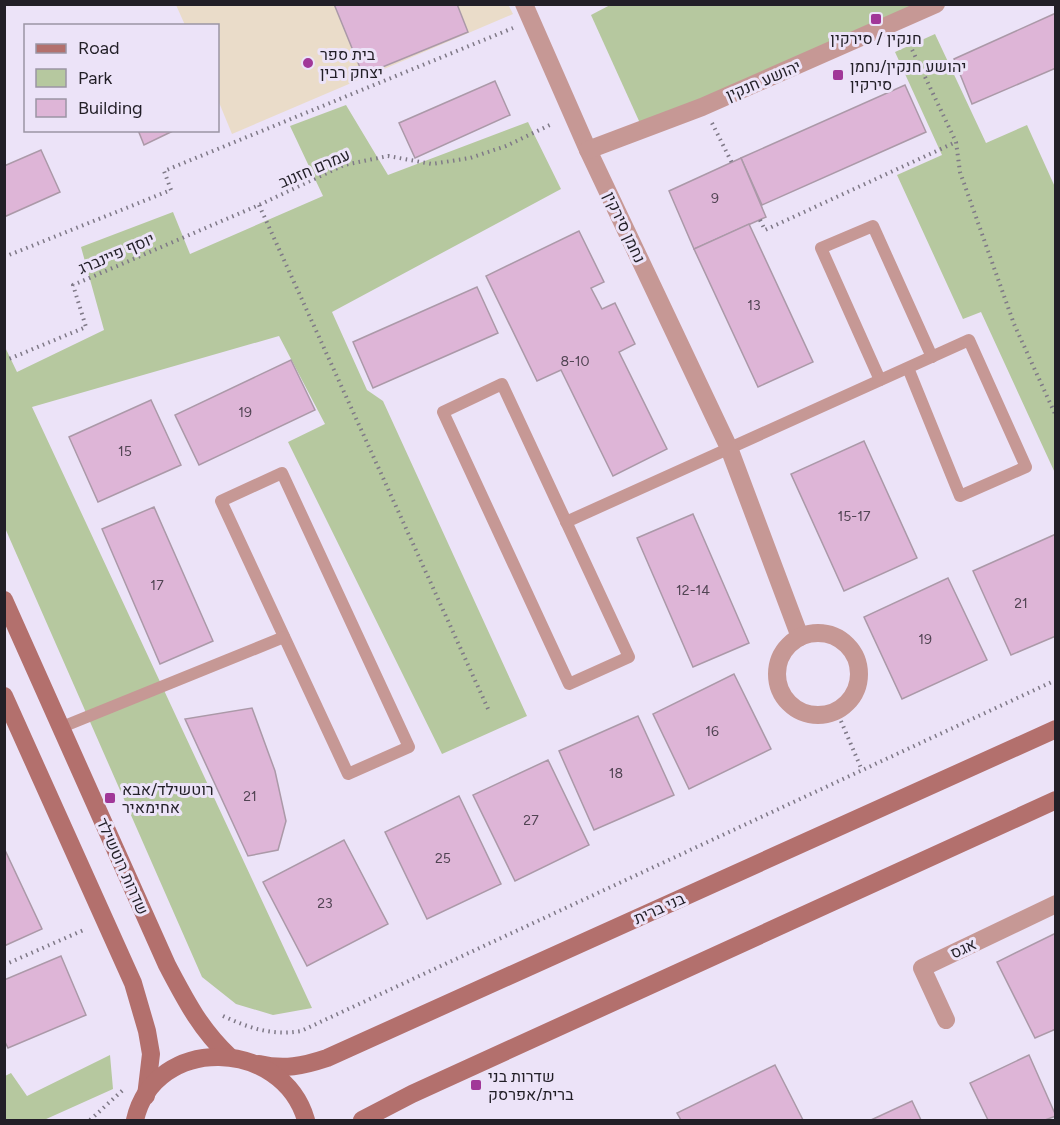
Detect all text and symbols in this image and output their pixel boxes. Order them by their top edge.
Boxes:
marker: חנקין / סירקין [869,12,883,26]
legend [24,24,219,132]
place label: חנקין / סירקין [830,29,922,48]
text: Road [78,37,119,59]
place label: בית ספר יצחק רבין [320,45,383,82]
marker: בית ספר יצחק רבין [301,56,315,70]
street label: יהושע חנקין [723,56,804,105]
place label: יהושע חנקין/נחמן סירקין [850,57,966,94]
text: Park [78,67,113,89]
marker: יהושע חנקין/נחמן סירקין [831,68,845,82]
text: Building [78,97,143,119]
street label: עמרם חזנוב [276,145,353,192]
street label: נחמן סירקין [600,189,649,266]
house number: 9 [711,190,719,207]
street label: יוסף פיינברג [75,229,157,278]
house number: 13 [747,297,761,314]
house number: 8-10 [560,353,590,370]
house number: 19 [238,404,252,421]
house number: 15 [118,443,132,460]
house number: 15-17 [838,508,871,525]
house number: 17 [150,577,164,594]
house number: 12-14 [676,582,710,599]
house number: 21 [1014,595,1028,612]
house number: 19 [918,631,932,648]
house number: 16 [705,723,719,740]
house number: 18 [609,765,623,782]
place label: רוטשילד/אבא אחימאיר [122,780,214,817]
house number: 21 [243,788,257,805]
marker: רוטשילד/אבא אחימאיר [103,791,117,805]
house number: 27 [523,812,539,829]
street label: שדרות רוטשילד [93,815,152,918]
house number: 25 [435,850,451,867]
street label: בני ברית [631,889,688,928]
house number: 23 [317,895,333,912]
street label: אגס [947,934,979,963]
place label: שדרות בני ברית/אפרסק [488,1067,574,1104]
marker: שדרות בני ברית/אפרסק [469,1078,483,1092]

